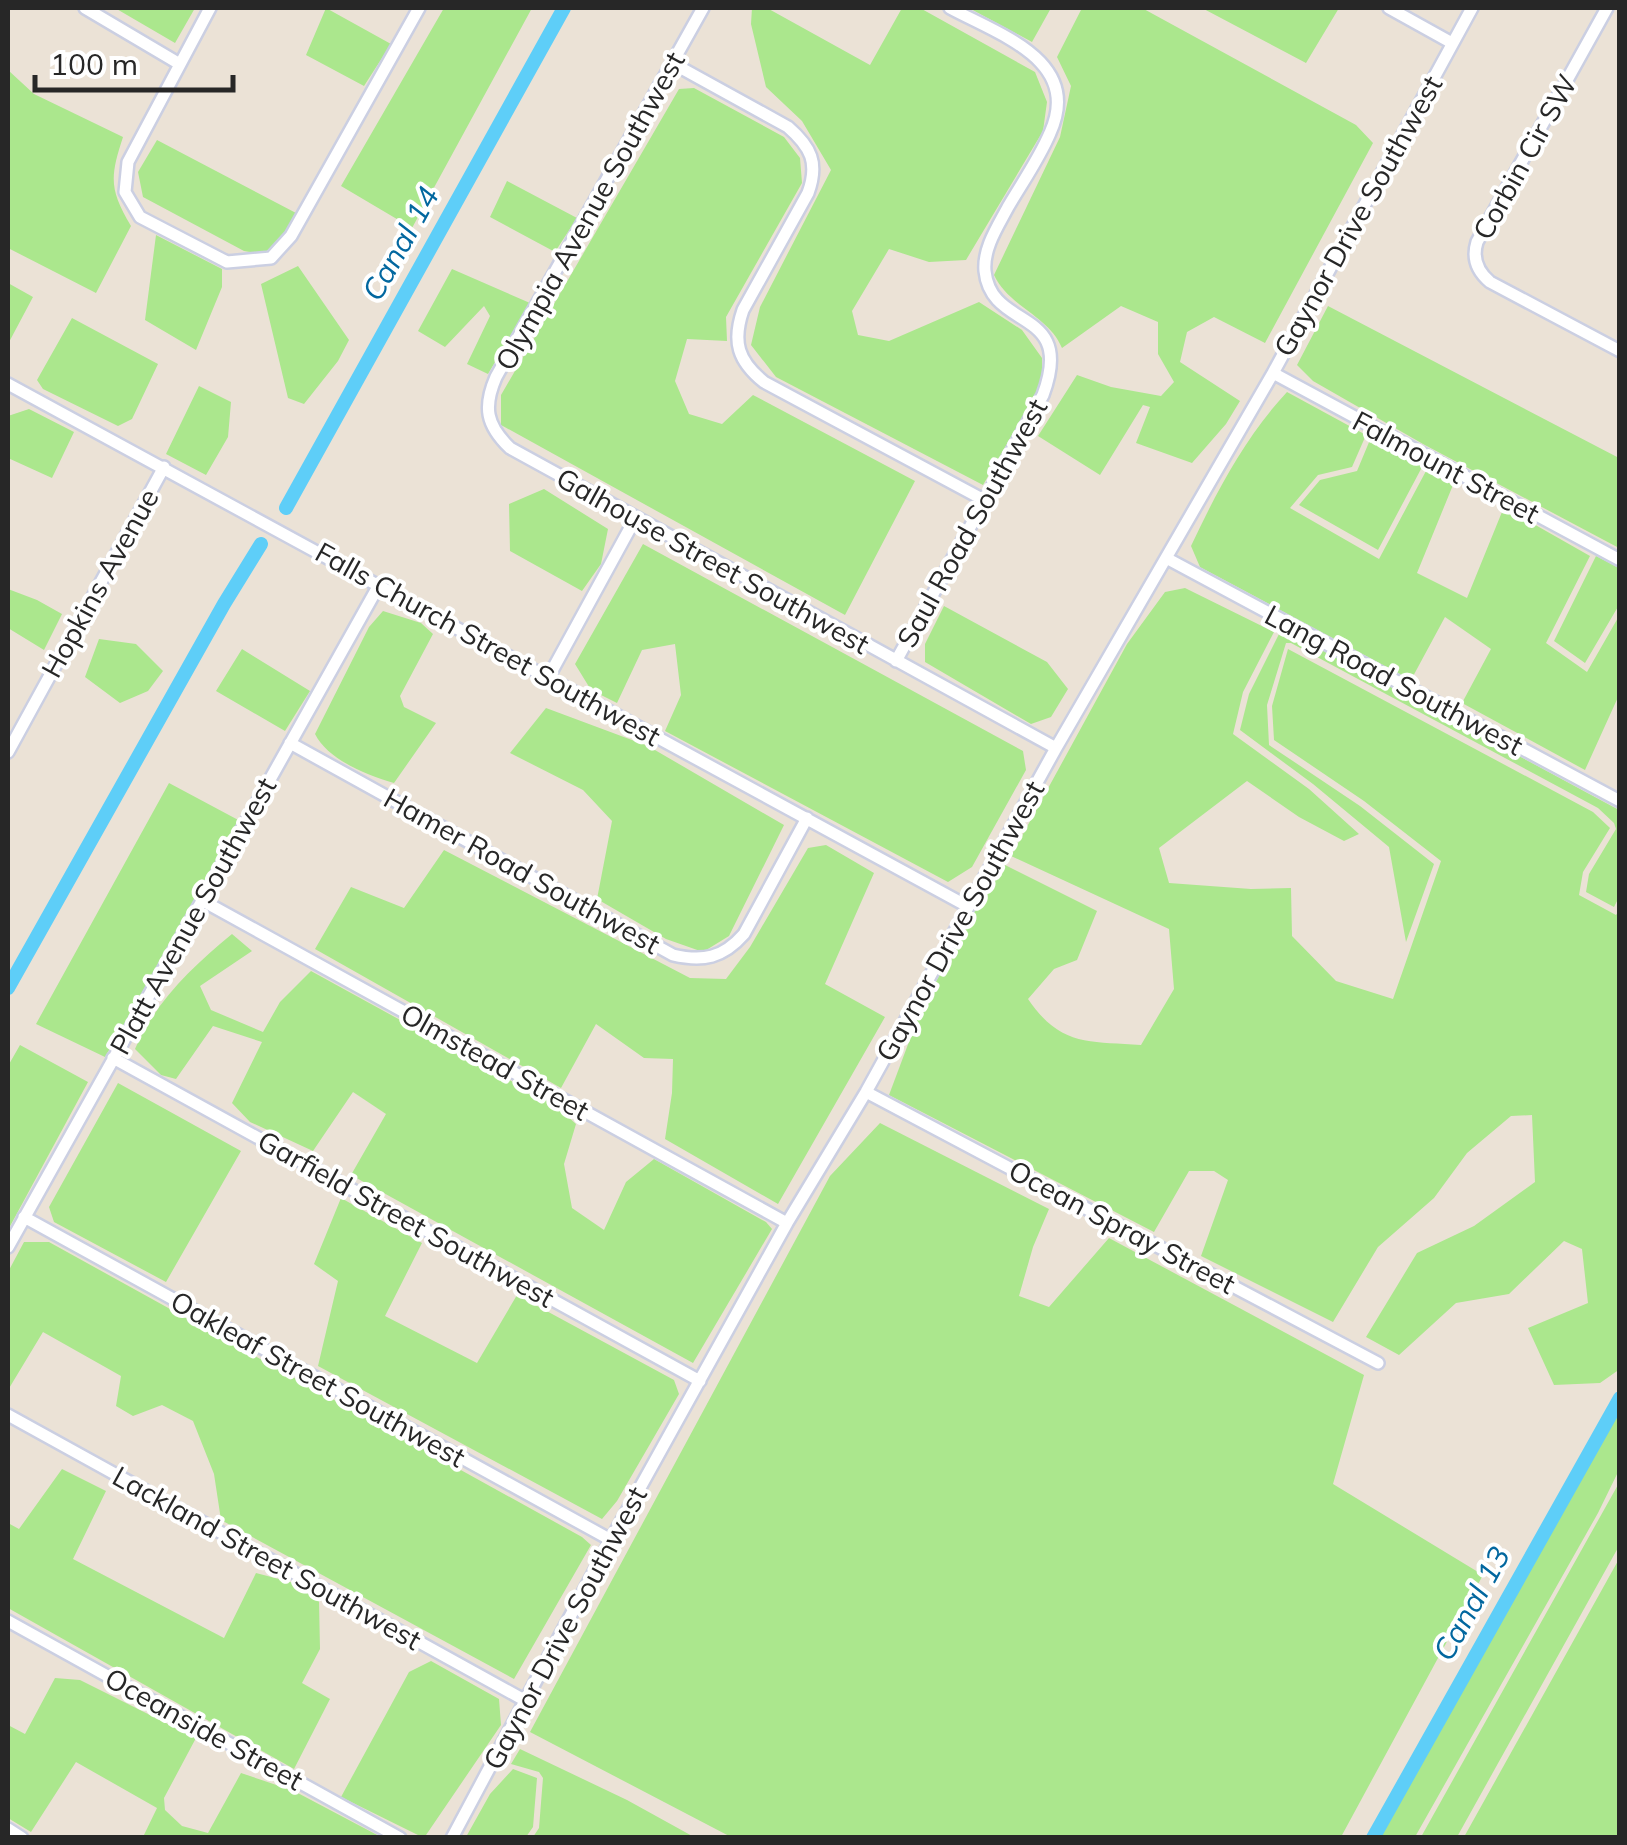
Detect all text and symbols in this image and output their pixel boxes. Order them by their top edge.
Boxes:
scale bar [35,30,232,92]
text: 100 m [50,45,138,83]
street label: Olympia Avenue Southwest [487,45,692,376]
street label: Corbin Cir SW [1465,68,1584,245]
street label: Gaynor Drive Southwest [1266,69,1449,362]
water label: Canal 14 [353,180,447,307]
street label: Saul Road Southwest [889,392,1055,653]
street label: Falmount Street [1347,403,1546,531]
street label: Galhouse Street Southwest [551,460,876,661]
street label: Hopkins Avenue [33,482,166,683]
street label: Falls Church Street Southwest [310,534,667,753]
street label: Lang Road Southwest [1259,597,1529,763]
street label: Platt Avenue Southwest [102,771,284,1061]
street label: Gaynor Drive Southwest [868,774,1051,1067]
street label: Hamer Road Southwest [378,780,666,961]
street label: Olmstead Street [395,995,596,1128]
street label: Garfield Street Southwest [252,1122,561,1315]
street label: Ocean Spray Street [1003,1152,1242,1301]
street label: Oakleaf Street Southwest [165,1283,472,1474]
street label: Lackland Street Southwest [107,1458,428,1657]
street label: Gaynor Drive Southwest [475,1480,654,1775]
water label: Canal 13 [1424,1540,1518,1667]
street label: Oceanside Street [99,1660,310,1798]

